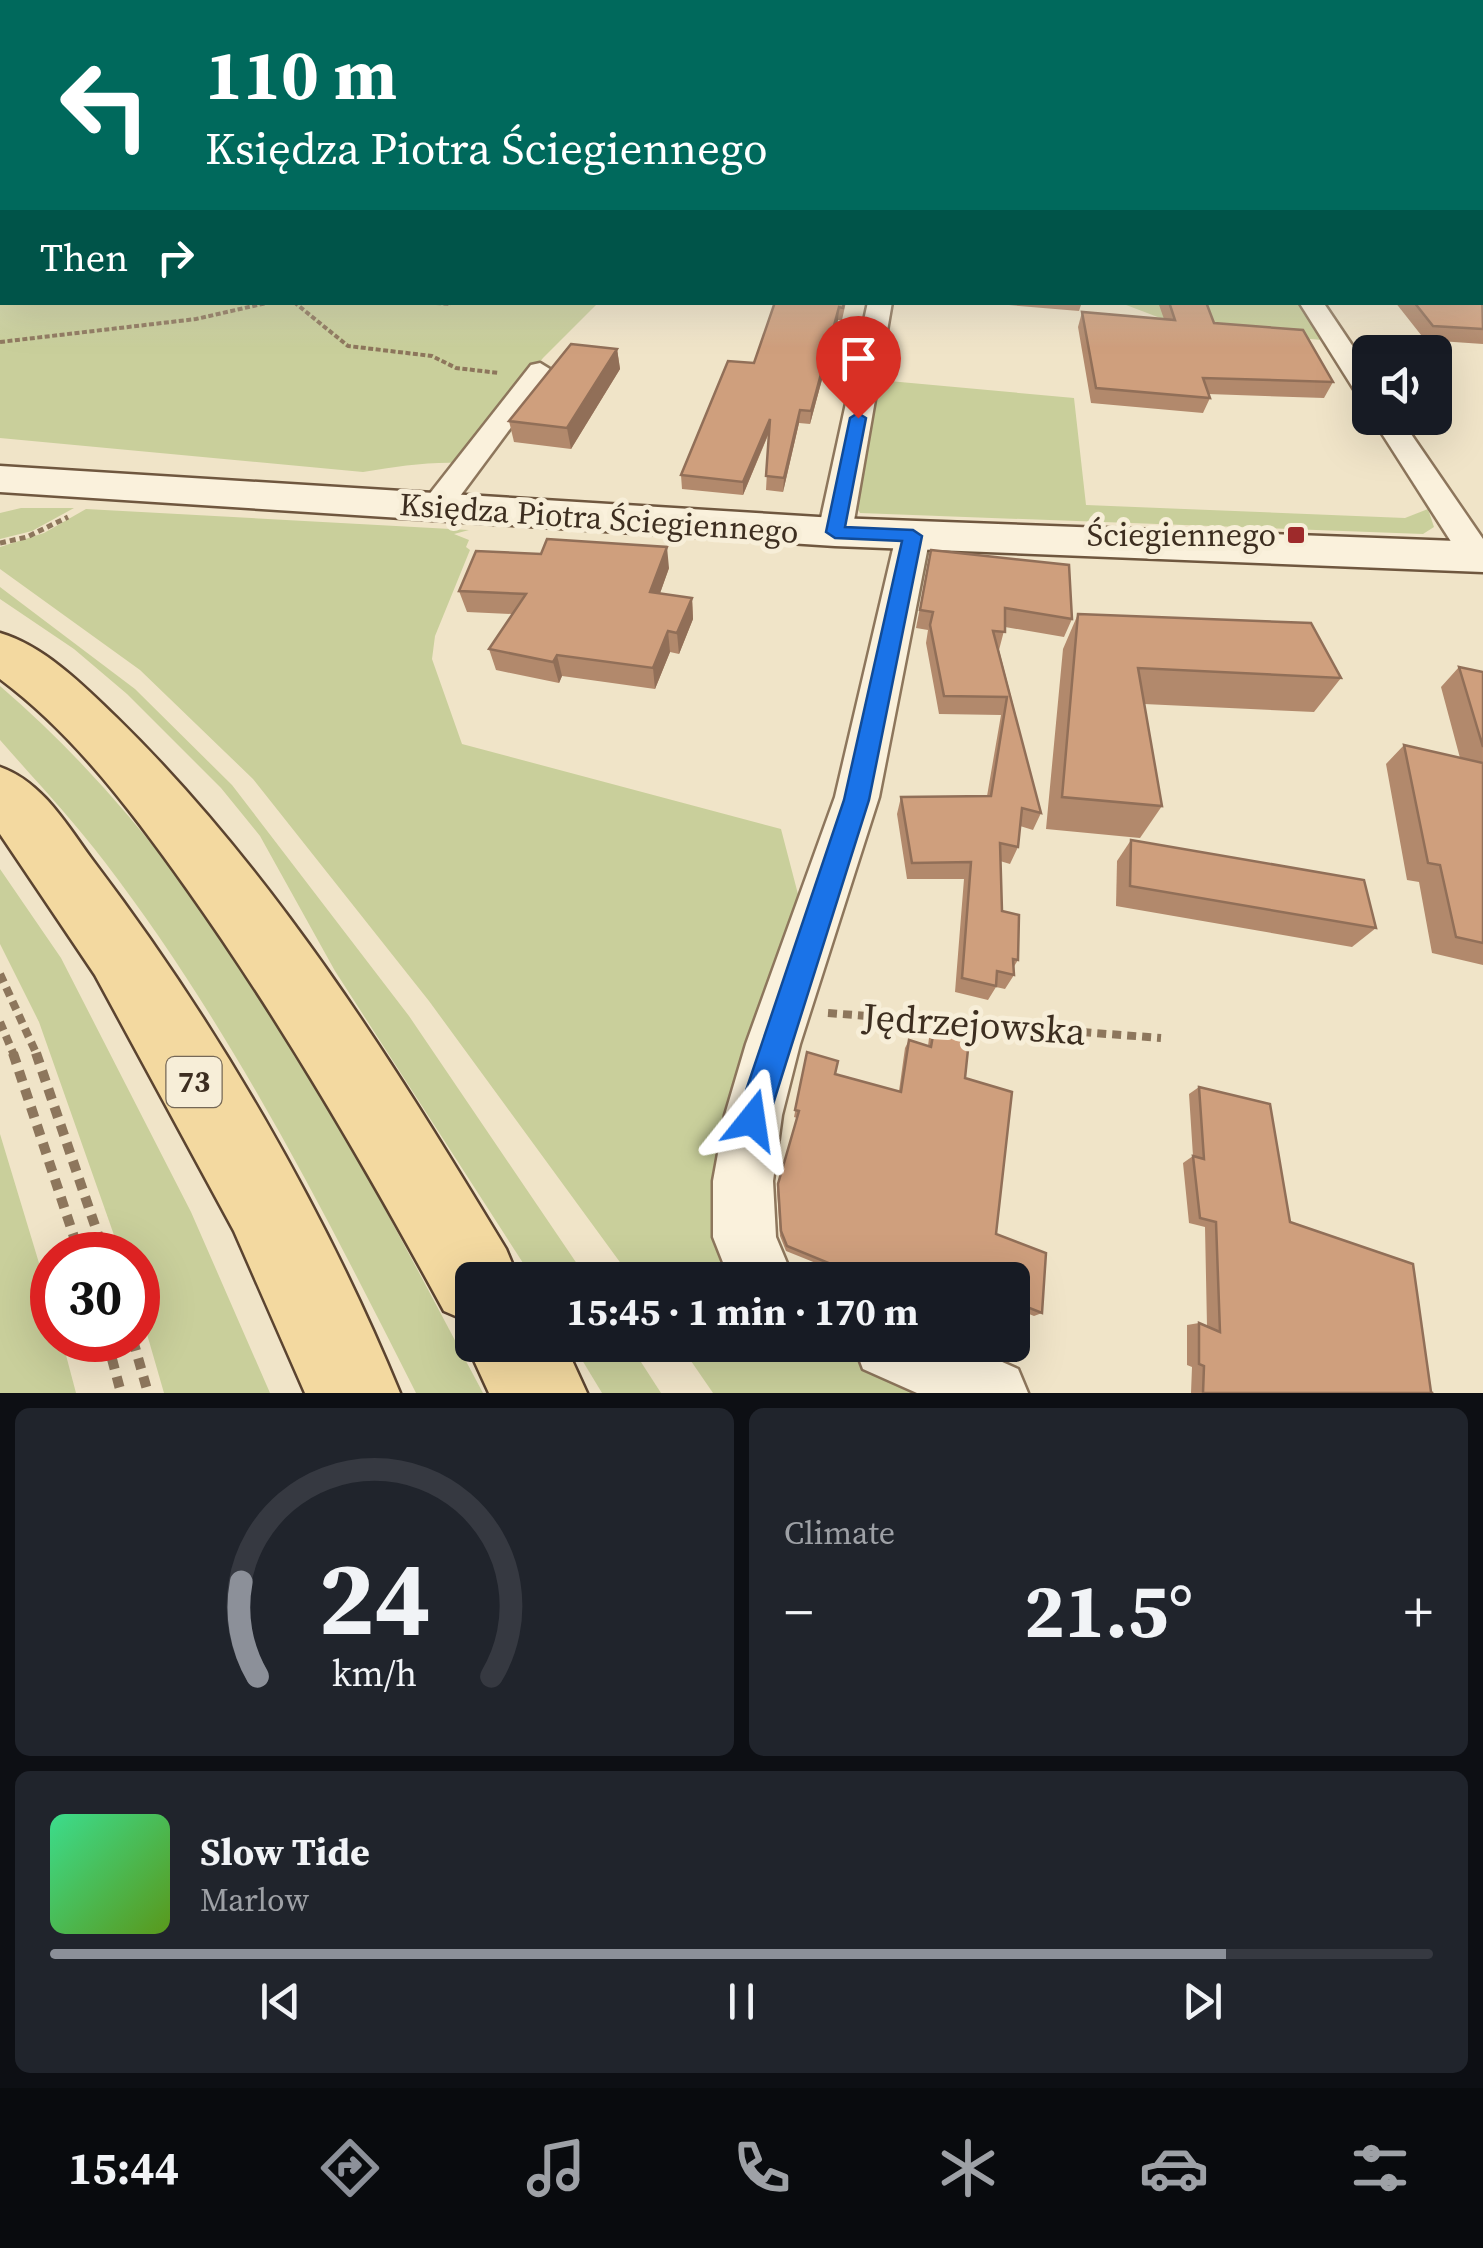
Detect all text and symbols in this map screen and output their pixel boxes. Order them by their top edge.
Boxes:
text: 110 m [205,26,397,122]
icon: left [40,40,170,170]
text: Księdza Piotra Ściegiennego [205,117,768,179]
icon: right [148,230,203,285]
text: Then [40,232,128,284]
pin [816,316,901,419]
icon: arrive [831,331,886,386]
map controls [1352,335,1452,435]
button: sound [1352,335,1452,435]
street label: Księdza Piotra Ściegiennego [398,482,800,554]
place label: Ściegiennego [1087,513,1276,557]
marker: Ściegiennego [1285,524,1307,546]
street label: Jędrzejowska [860,990,1088,1058]
road number: 73 [166,1057,222,1107]
position arrow [700,1068,804,1172]
speed limit sign: 30 [30,1232,160,1362]
text: 15:45 · 1 min · 170 m [566,1286,919,1338]
text: Climate [784,1511,895,1555]
text: 24 [318,1526,431,1669]
text: 21.5° [1024,1559,1193,1662]
text: − [784,1574,813,1649]
text: + [1404,1574,1433,1649]
text: km/h [332,1649,417,1698]
text: Slow Tide [200,1826,370,1878]
text: Marlow [200,1878,309,1922]
icon: previous [253,1974,308,2029]
icon: pause [714,1974,769,2029]
icon: next [1175,1974,1230,2029]
icon: directions [315,2133,385,2203]
icon: music [521,2133,591,2203]
icon: phone [727,2133,797,2203]
icon: climate [933,2133,1003,2203]
icon: car [1139,2133,1209,2203]
icon: filters [1345,2133,1415,2203]
text: 15:44 [68,2137,179,2199]

